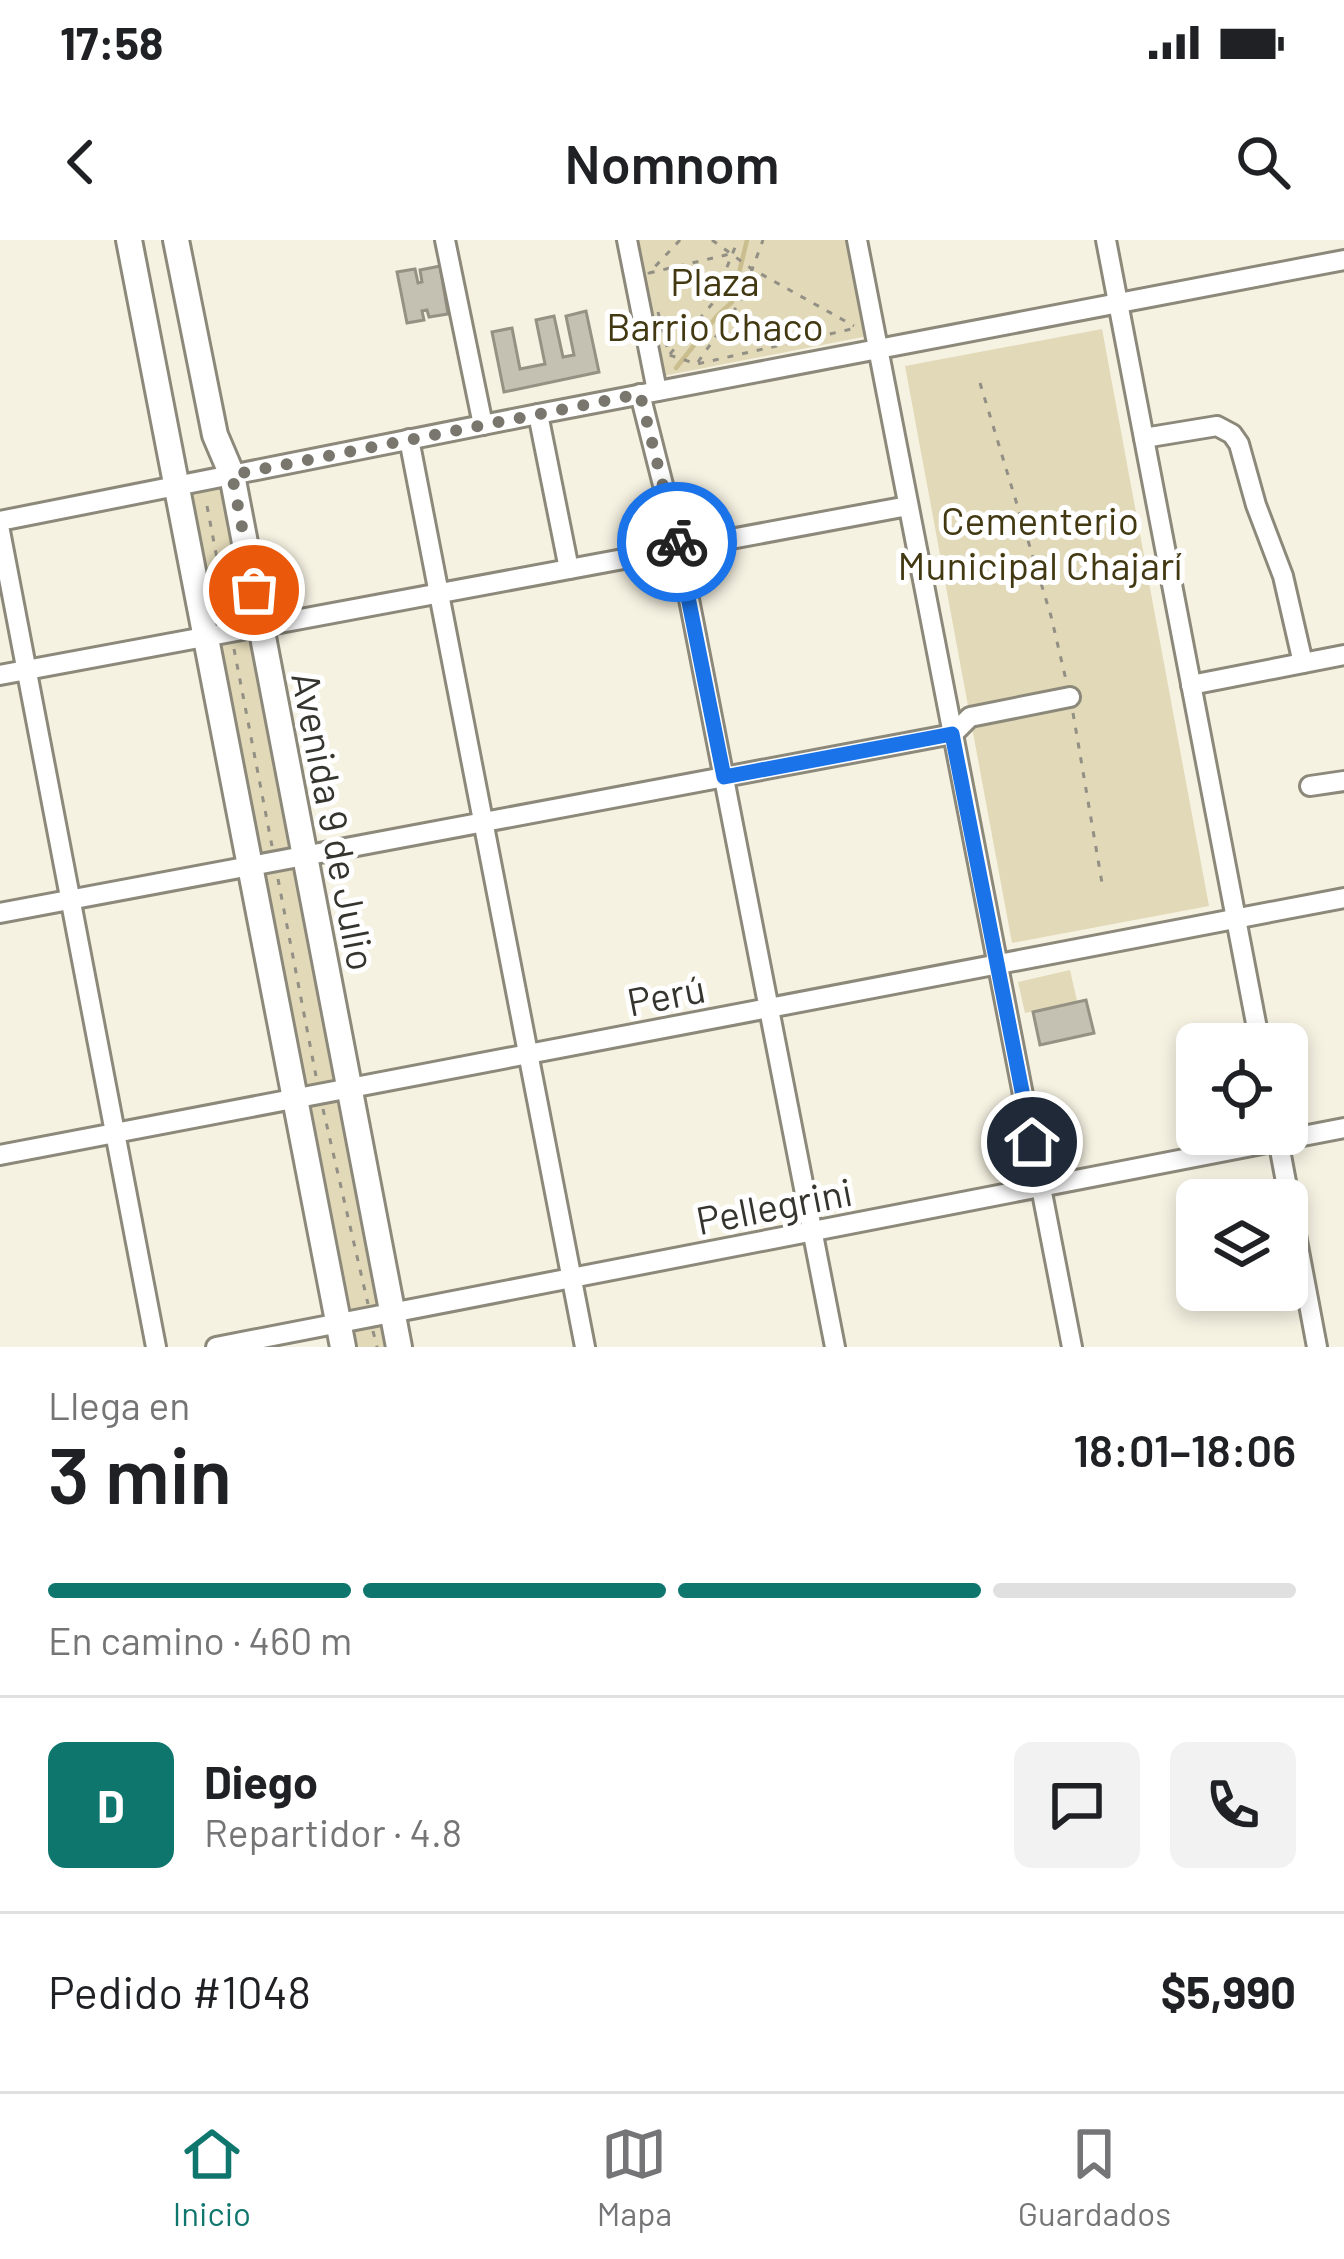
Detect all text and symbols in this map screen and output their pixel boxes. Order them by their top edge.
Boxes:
text: 17:58 [60,15,163,69]
icon: back [48,129,114,195]
icon: search [1230,129,1296,195]
text: Nomnom [565,130,779,195]
park label: Plaza Barrio Chaco [606,257,824,349]
courier [617,482,737,602]
park label: Cementerio Municipal Chajarí [898,496,1182,588]
icon: bike [644,509,710,575]
pin [203,539,305,641]
icon: bag [221,557,287,623]
street label: Avenida 9 de Julio [283,668,387,974]
street label: Perú [623,963,709,1025]
map controls [1176,1023,1308,1311]
button: locate [1176,1023,1308,1155]
pin [981,1091,1083,1193]
icon: home [999,1109,1065,1175]
street label: Pellegrini [692,1167,856,1243]
button: layers [1176,1179,1308,1311]
text: Llega en [48,1381,190,1428]
text: 18:01–18:06 [1073,1422,1296,1476]
text: 3 min [48,1426,232,1520]
text: En camino · 460 m [48,1616,352,1663]
button: chat [1014,1742,1140,1868]
button: phone [1170,1742,1296,1868]
text: Diego [204,1754,318,1808]
text: D [97,1778,125,1832]
text: Repartidor · 4.8 [204,1808,462,1855]
text: Pedido #1048 [48,1964,311,2018]
text: $5,990 [1161,1964,1296,2018]
tab: Inicio [173,2121,251,2233]
tab: Mapa [597,2121,672,2233]
tab: Guardados [1018,2121,1171,2233]

